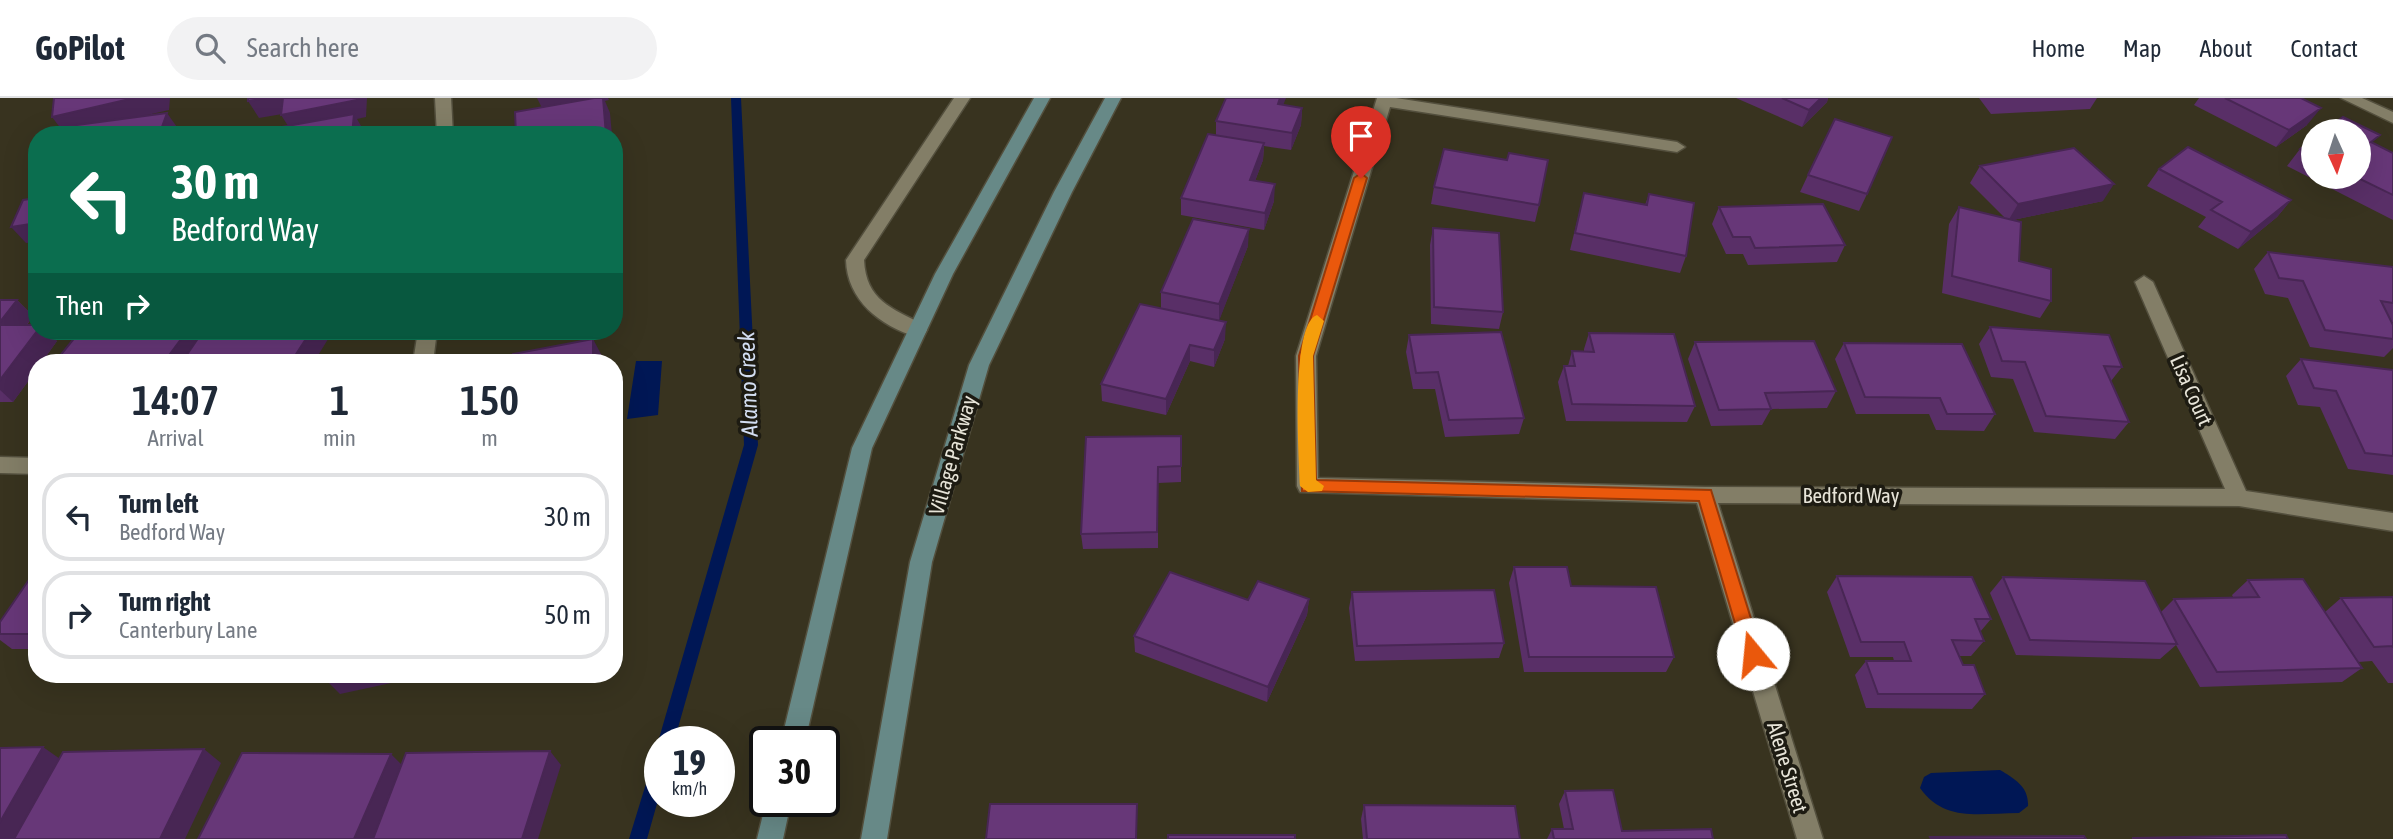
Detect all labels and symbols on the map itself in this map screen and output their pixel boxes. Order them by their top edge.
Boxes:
pin [1331,106,1391,178]
north arrow [2301,119,2371,189]
water label: Alamo Creek [733,330,763,438]
street label: Lisa Court [2166,351,2218,429]
street label: Village Parkway [924,392,981,517]
street label: Bedford Way [1802,483,1900,507]
position arrow [1716,617,1790,691]
street label: Alene Street [1763,719,1813,815]
speed limit sign: 30 [749,726,840,817]

